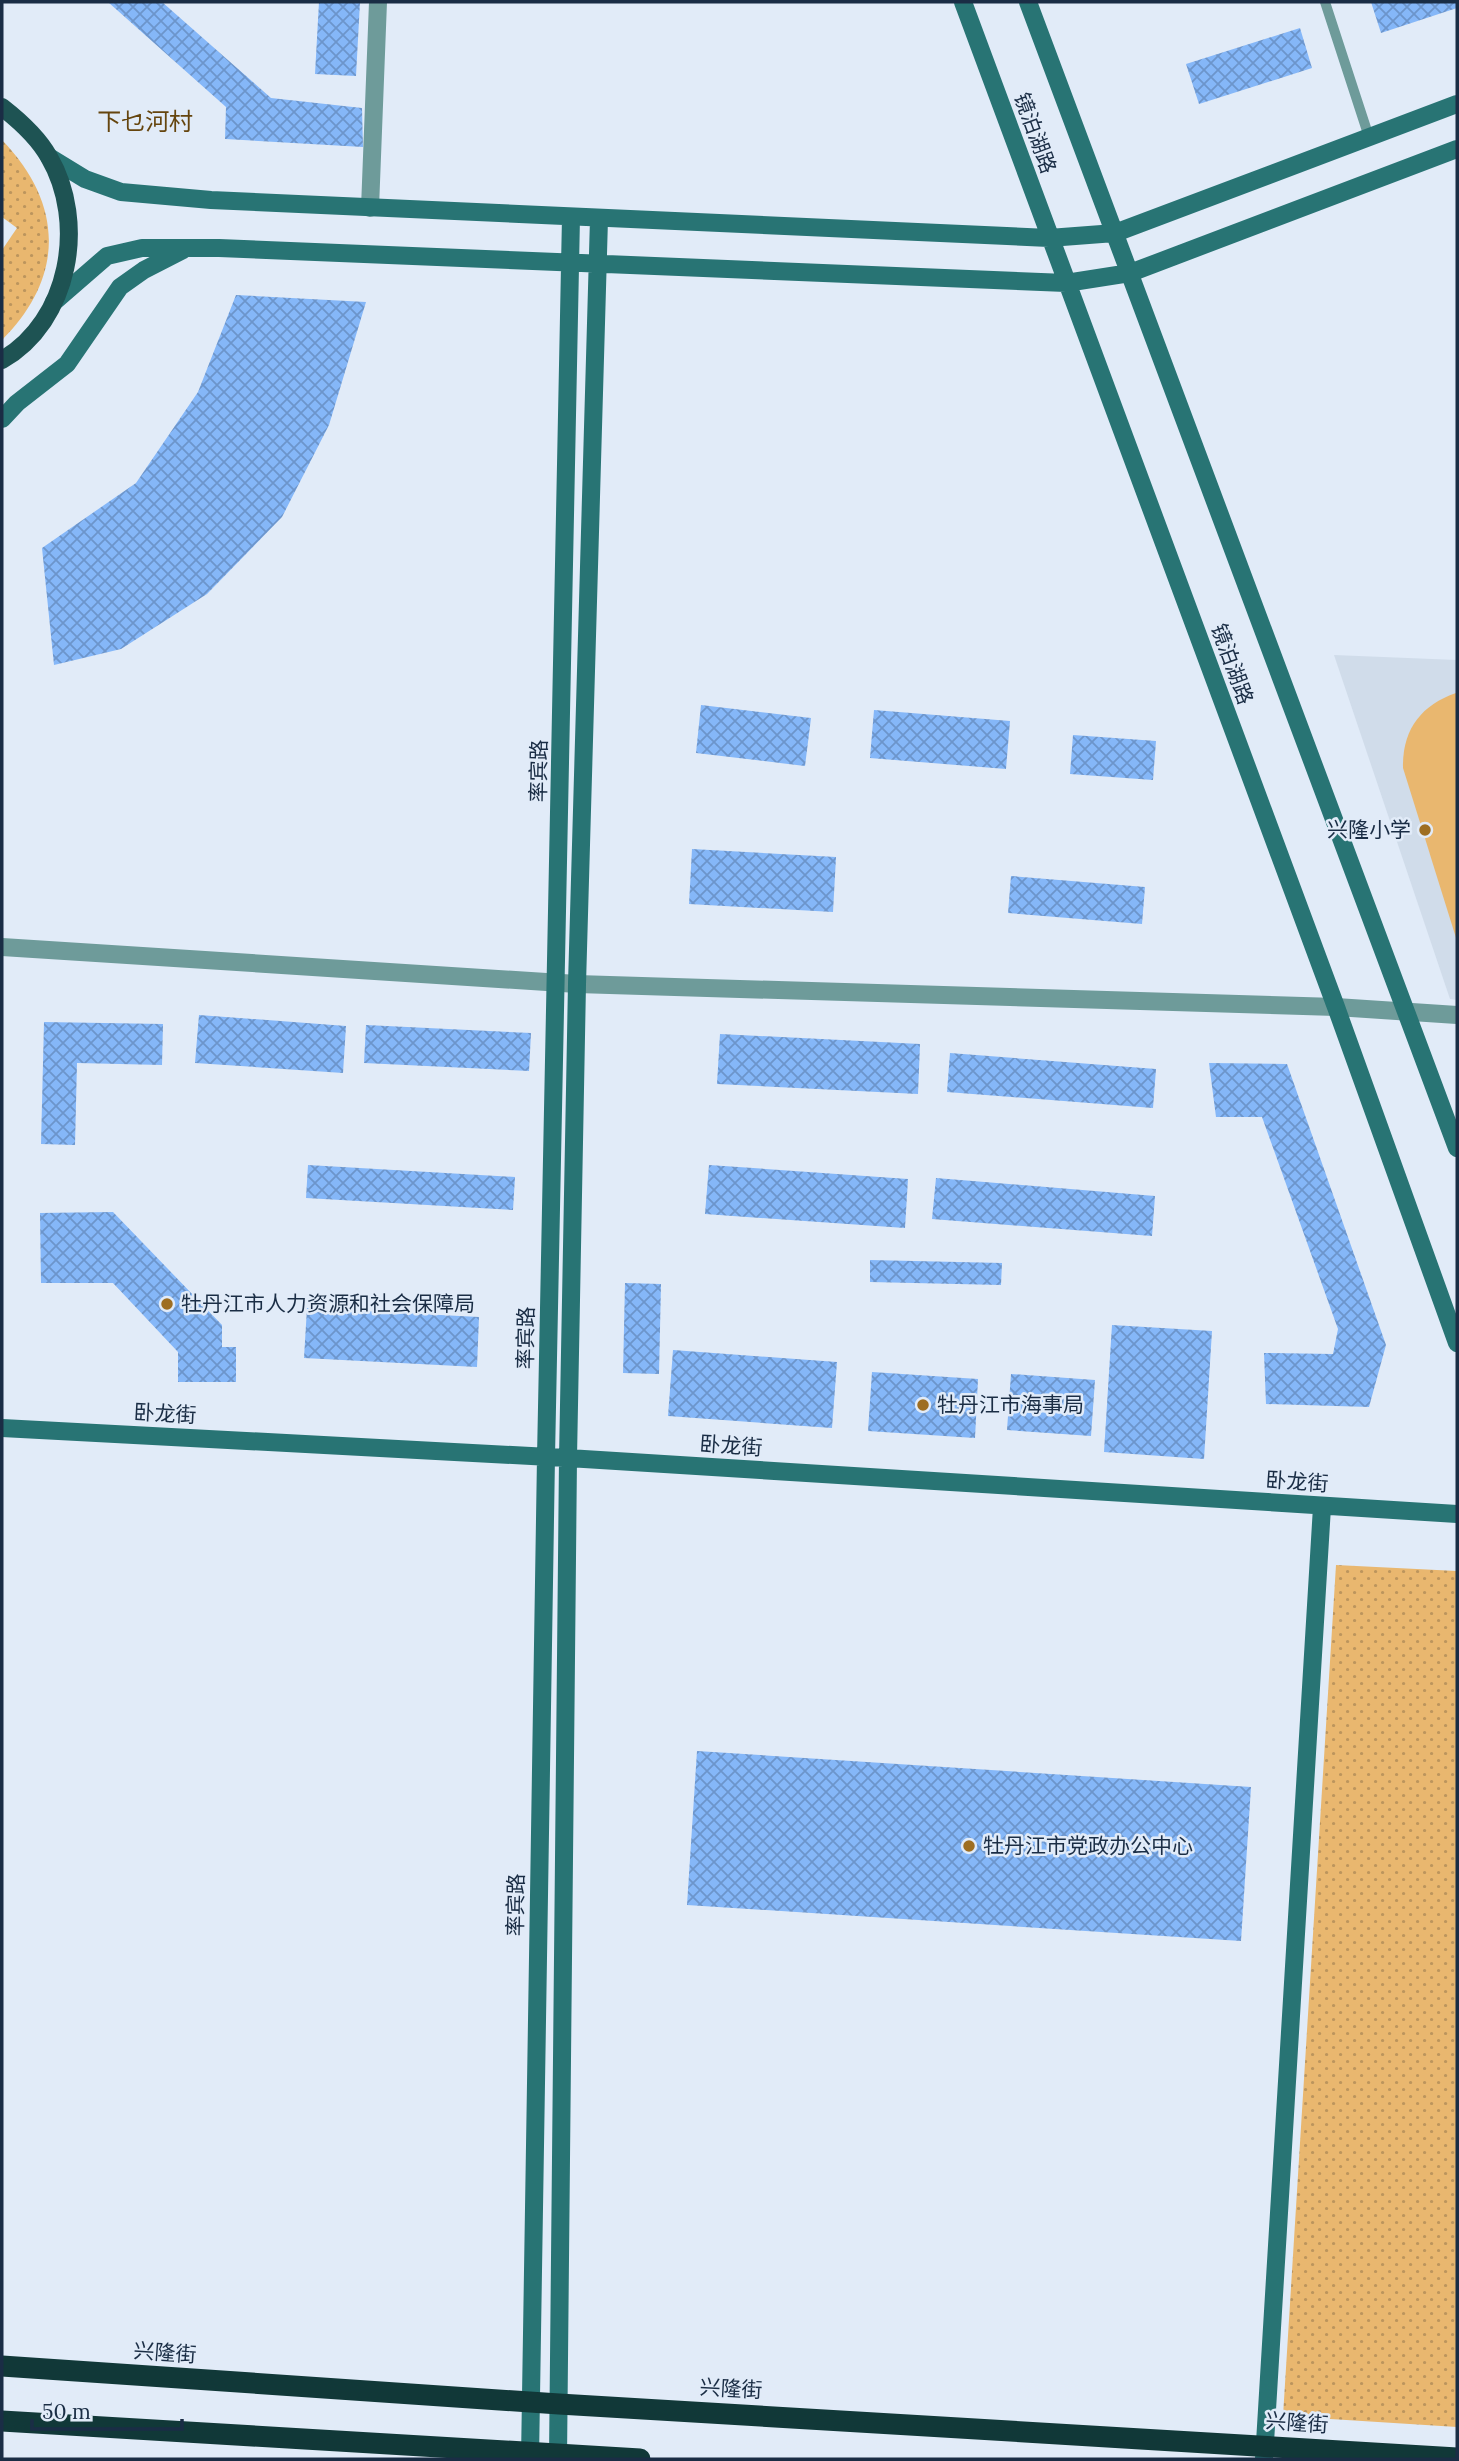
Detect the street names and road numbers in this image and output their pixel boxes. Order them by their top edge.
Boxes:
street label: 镜泊湖路 [1008,89,1063,177]
street label: 镜泊湖路 [1205,620,1260,708]
street label: 率宾路 [524,739,553,803]
street label: 率宾路 [511,1306,540,1370]
street label: 卧龙街 [133,1398,197,1429]
street label: 卧龙街 [699,1430,763,1461]
street label: 卧龙街 [1265,1466,1329,1497]
street label: 率宾路 [501,1873,530,1937]
street label: 兴隆街 [133,2337,197,2368]
street label: 兴隆街 [699,2373,763,2404]
street label: 兴隆街 [1265,2407,1329,2438]

